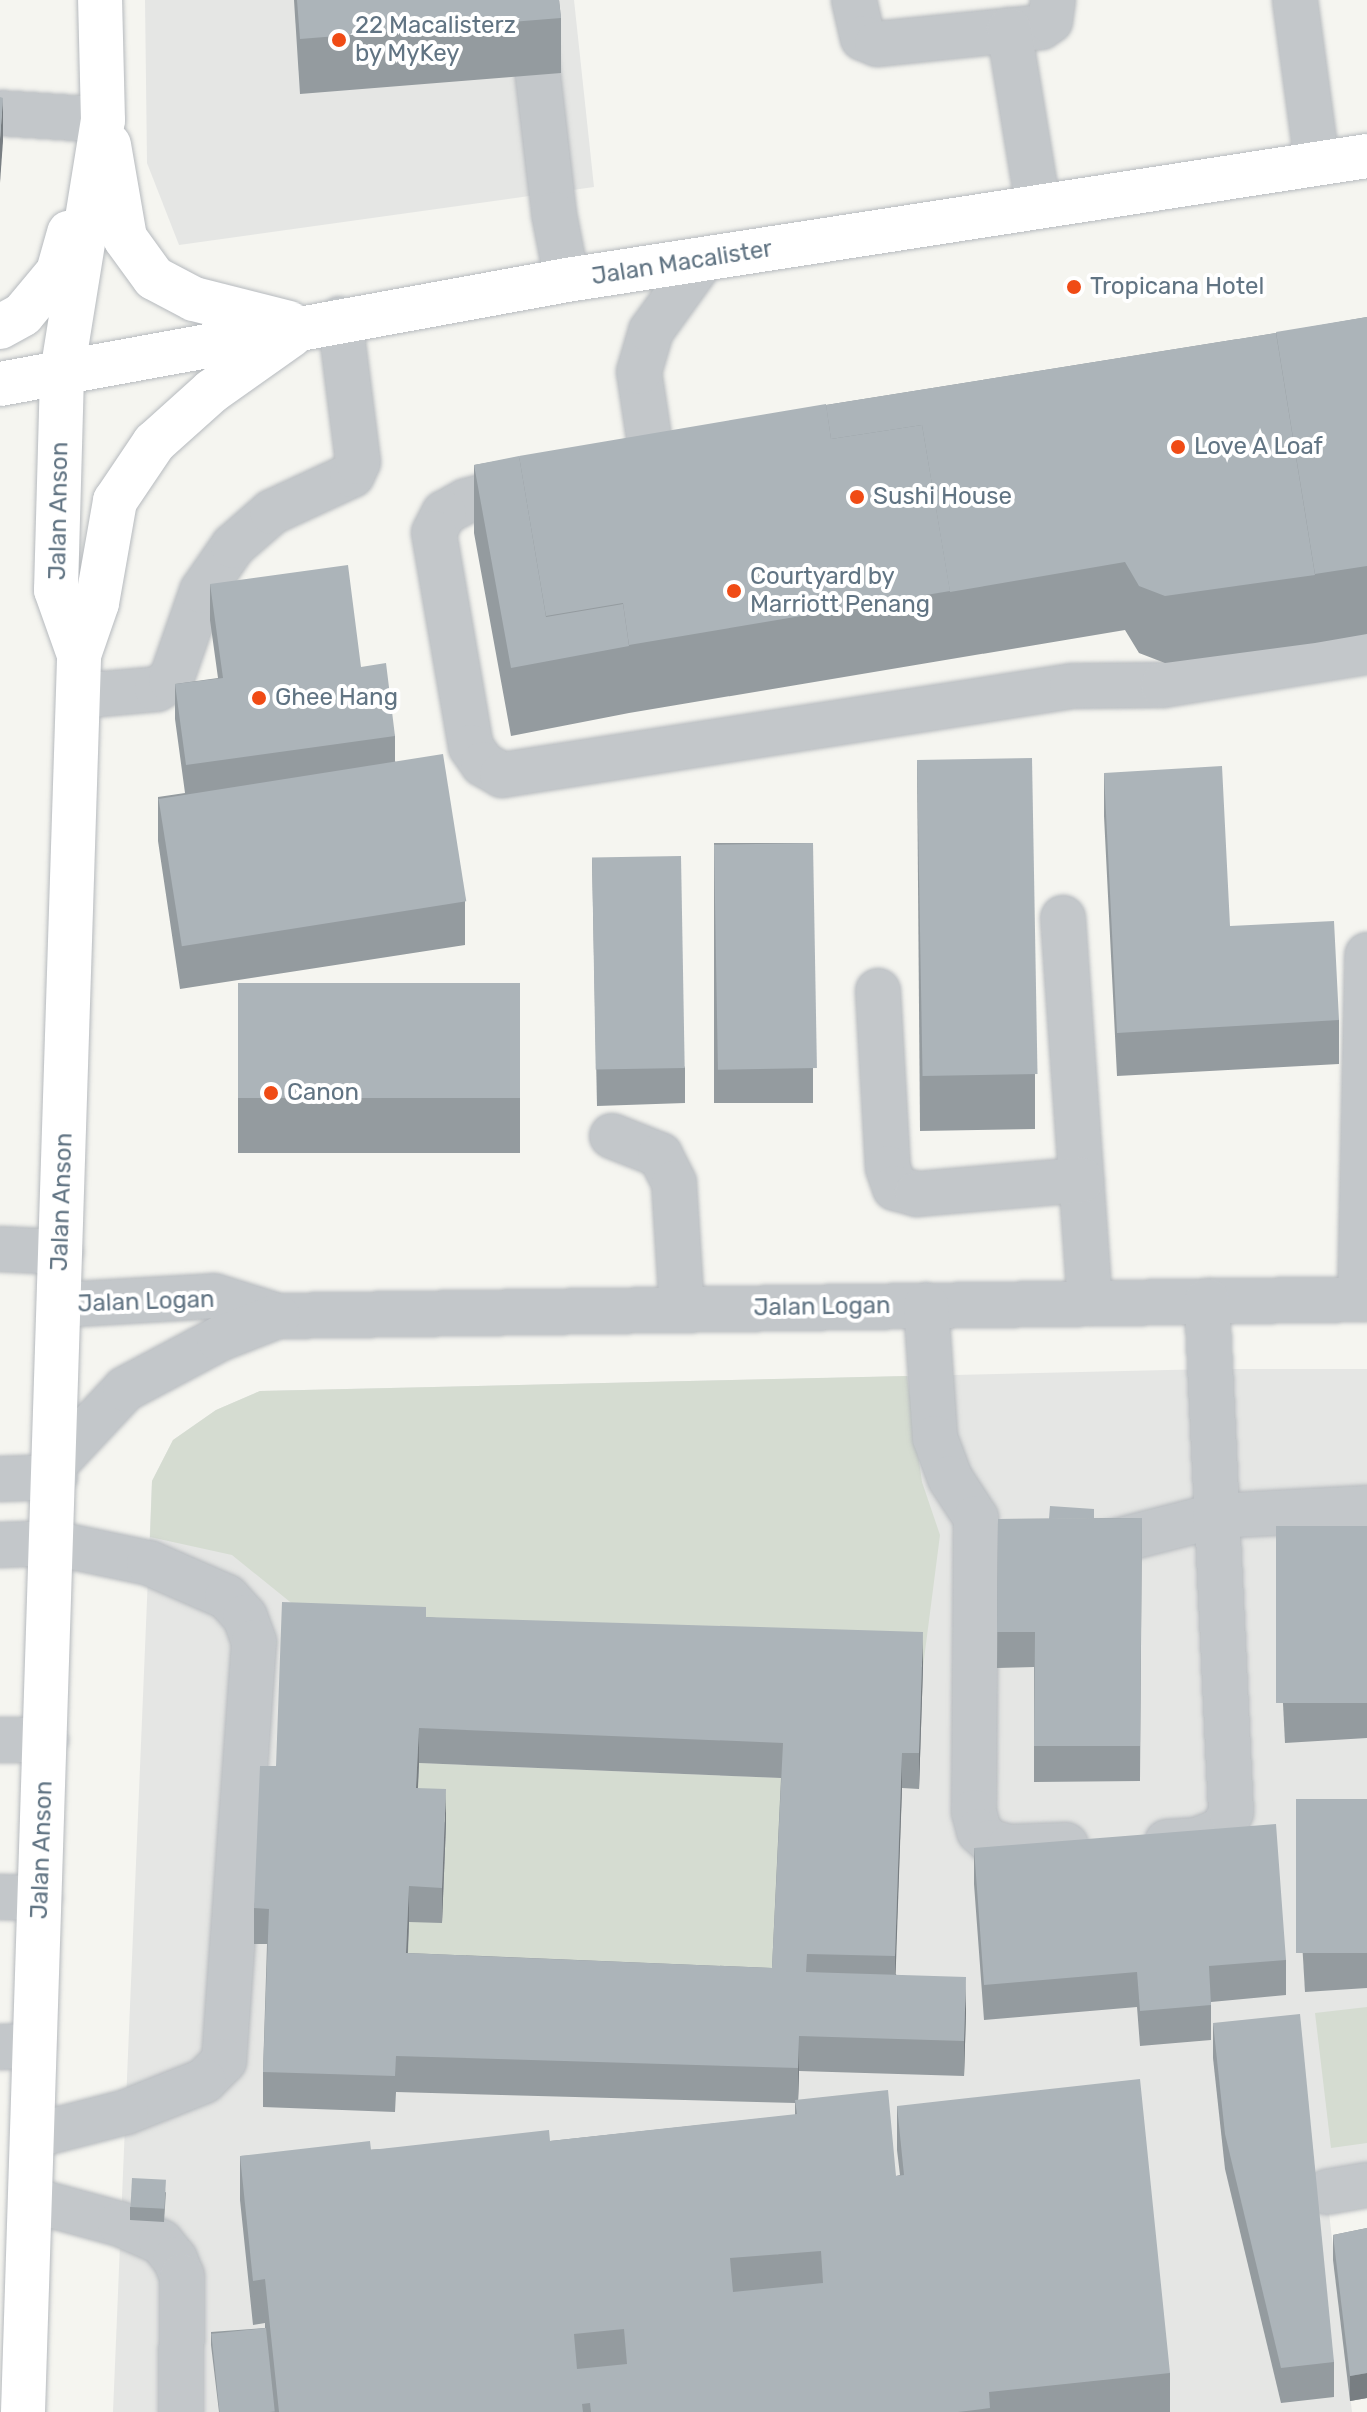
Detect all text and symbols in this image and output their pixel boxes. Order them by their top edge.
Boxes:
place label: 22 Macalisterz by MyKey [355,12,516,68]
marker: 22 Macalisterz by MyKey [330,31,348,49]
street label: Jalan Macalister [590,235,774,291]
place label: Tropicana Hotel [1090,273,1264,301]
marker: Tropicana Hotel [1065,278,1083,296]
place label: Love A Loaf [1194,433,1324,461]
marker: Love A Loaf [1169,438,1187,456]
street label: Jalan Anson [43,441,75,581]
place label: Sushi House [873,483,1012,511]
marker: Sushi House [848,488,866,506]
place label: Courtyard by Marriott Penang [750,563,930,619]
marker: Courtyard by Marriott Penang [725,582,743,600]
place label: Ghee Hang [275,684,398,712]
marker: Ghee Hang [250,689,268,707]
place label: Canon [287,1079,359,1107]
marker: Canon [262,1084,280,1102]
street label: Jalan Anson [45,1132,79,1272]
street label: Jalan Logan [77,1285,215,1319]
street label: Jalan Logan [753,1291,891,1323]
street label: Jalan Anson [25,1780,59,1920]

